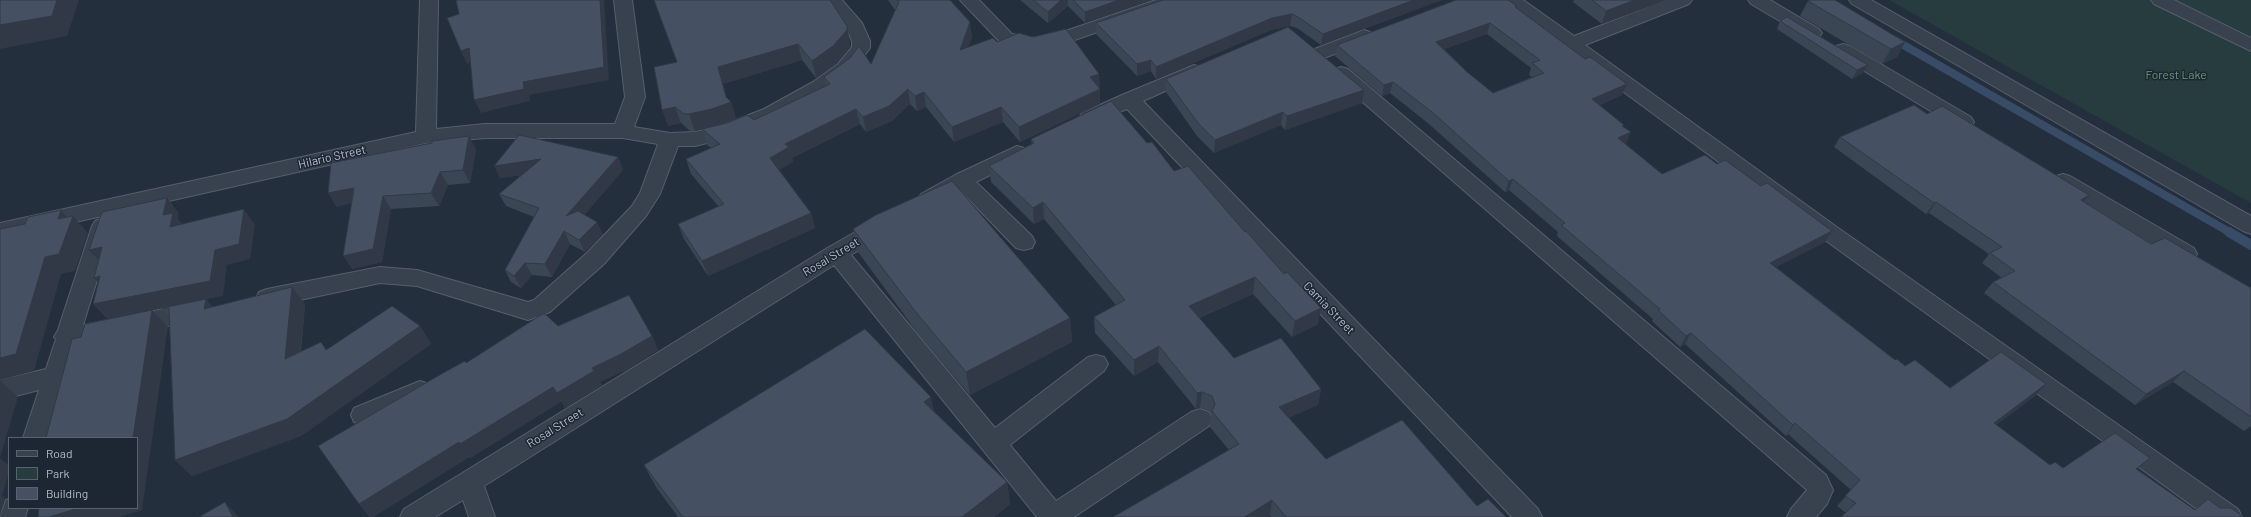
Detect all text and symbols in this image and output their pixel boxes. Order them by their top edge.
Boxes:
park label: Forest Lake [2145,68,2207,82]
street label: Hilario Street [297,142,367,172]
street label: Rosal Street [800,234,862,280]
street label: Camia Street [1300,279,1358,337]
street label: Rosal Street [524,405,586,451]
legend [8,437,138,509]
text: Road [46,446,73,460]
text: Park [46,466,70,480]
text: Building [46,486,88,500]

